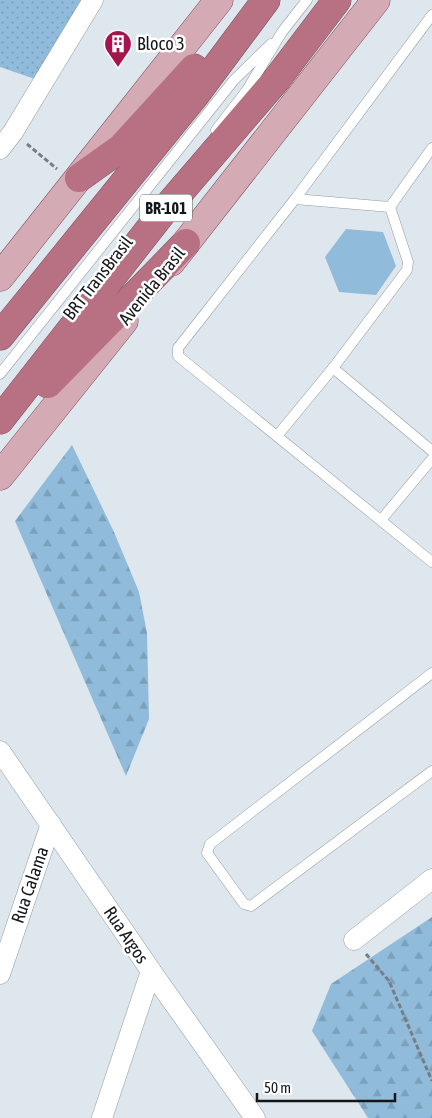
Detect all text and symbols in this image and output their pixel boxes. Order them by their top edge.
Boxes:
building icon: Bloco 3 [103,29,133,68]
place label: Bloco 3 [137,33,185,54]
road number: BR-101 [140,194,192,222]
street label: BRT TransBrasil [58,232,137,324]
street label: Avenida Brasil [114,243,189,329]
street label: Rua Calama [7,844,52,926]
street label: Rua Argos [100,902,153,967]
scale bar [257,1070,394,1102]
text: 50 m [264,1079,291,1096]

